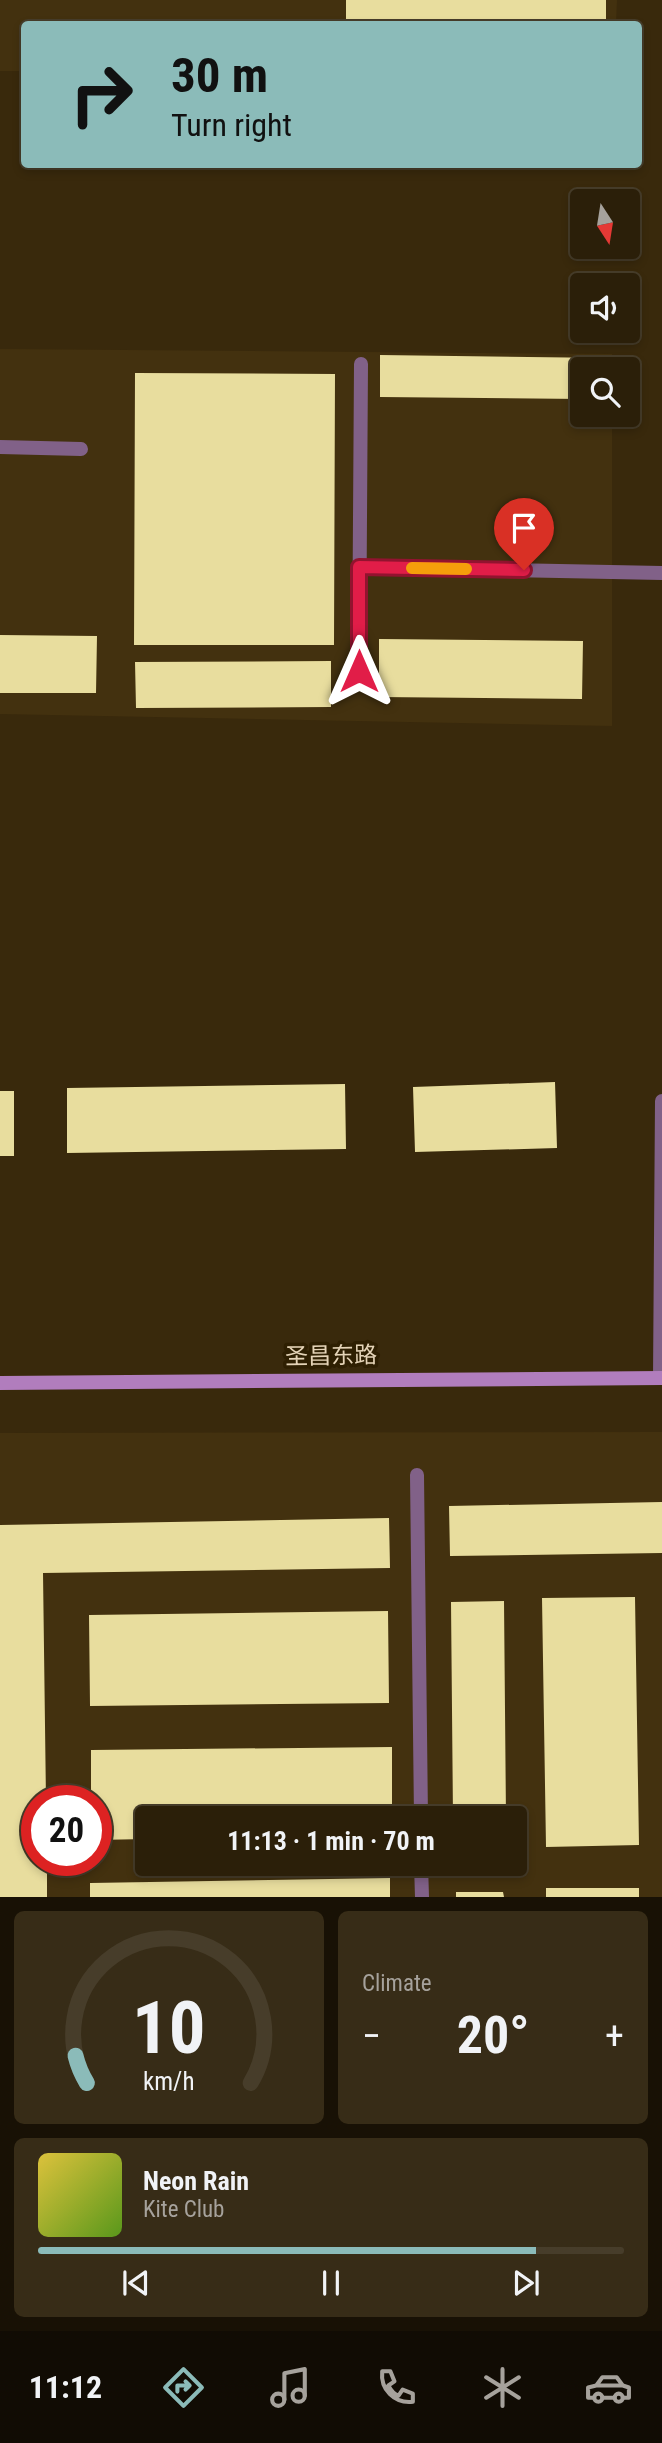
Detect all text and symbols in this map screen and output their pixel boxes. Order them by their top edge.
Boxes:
text: 30 m [171,47,268,104]
icon: right [56,49,147,140]
text: Turn right [171,106,292,144]
north arrow [570,189,640,259]
map controls [570,189,640,427]
button: sound [570,273,640,343]
button: search [570,357,640,427]
pin [494,498,554,570]
icon: arrive [505,509,543,547]
position arrow [322,634,396,708]
street label: 圣昌东路 [285,1342,377,1370]
speed limit sign: 20 [21,1785,112,1876]
text: 11:13 · 1 min · 70 m [227,1826,435,1856]
text: Climate [362,1970,432,1997]
text: 10 [132,1986,206,2072]
text: 20° [457,2005,529,2066]
text: − [362,2014,381,2058]
text: + [605,2014,624,2058]
text: km/h [143,2067,195,2096]
text: Neon Rain [143,2166,249,2196]
text: Kite Club [143,2196,224,2223]
icon: previous [117,2264,155,2302]
icon: pause [312,2264,350,2302]
icon: next [507,2264,545,2302]
icon: directions [159,2363,208,2412]
icon: music [266,2363,315,2412]
icon: phone [372,2363,421,2412]
icon: climate [478,2363,527,2412]
icon: car [584,2363,633,2412]
text: 11:12 [29,2368,102,2406]

